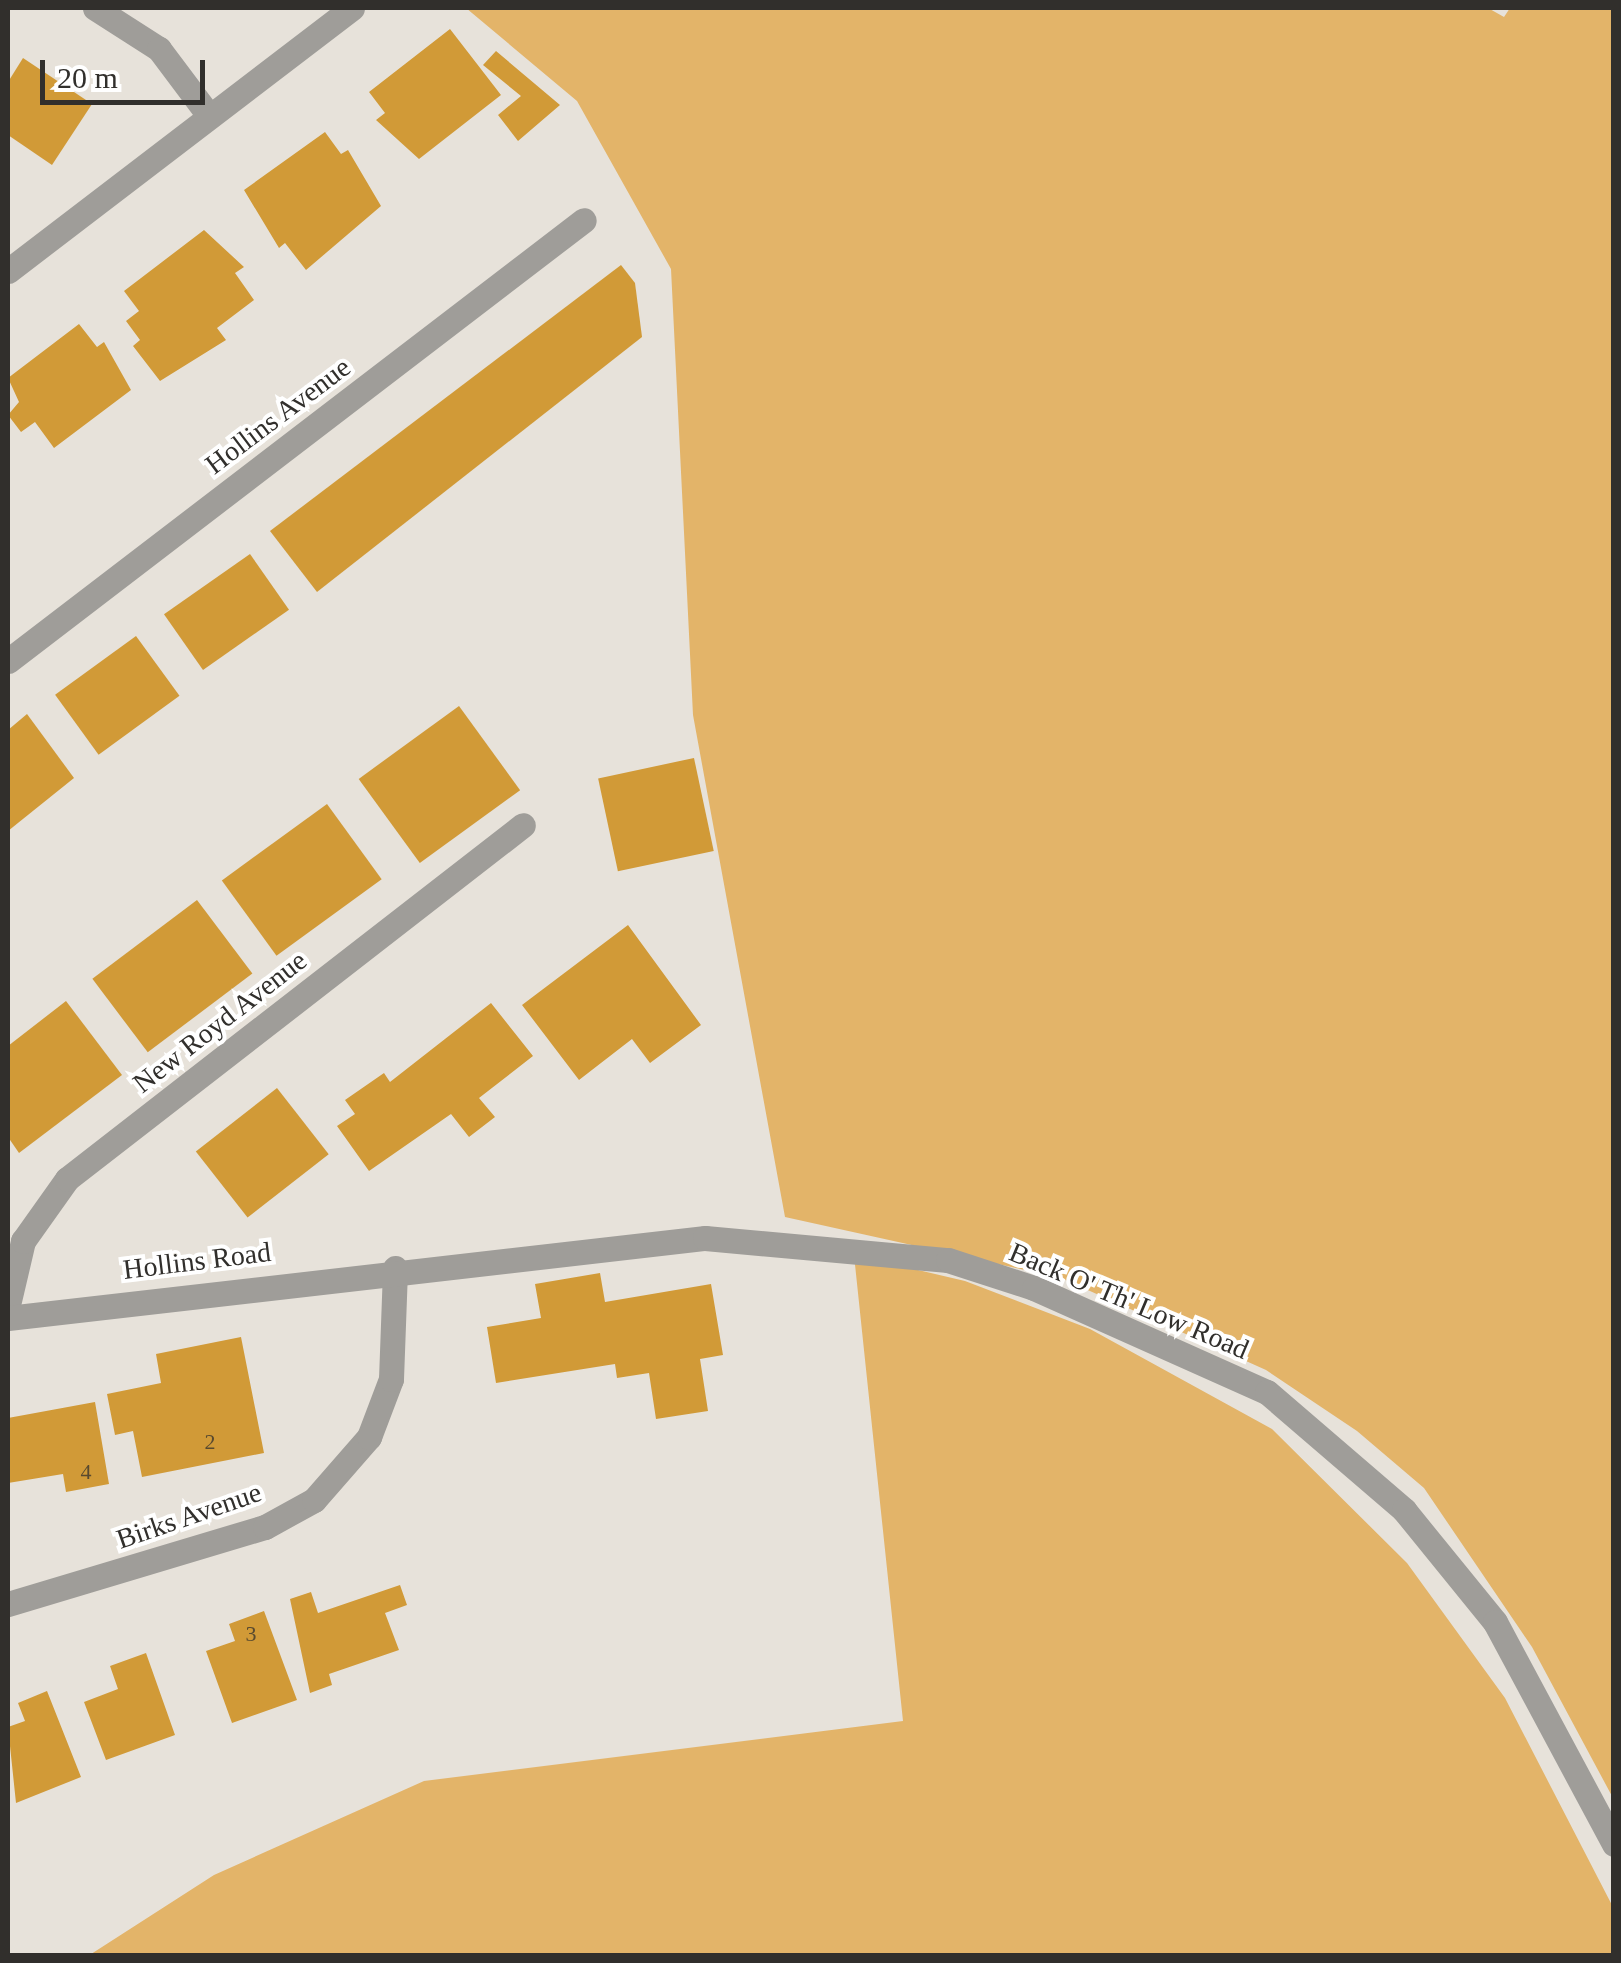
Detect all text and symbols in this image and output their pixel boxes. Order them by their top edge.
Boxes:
scale bar [45,40,210,102]
text: 20 m [57,61,118,94]
street label: Hollins Avenue [198,350,358,482]
street label: New Royd Avenue [126,943,314,1101]
street label: Hollins Road [121,1235,273,1287]
street label: Back O' Th' Low Road [1004,1235,1254,1367]
house number: 2 [204,1429,216,1455]
house number: 4 [80,1459,92,1485]
street label: Birks Avenue [111,1475,267,1557]
house number: 3 [246,1621,256,1647]

